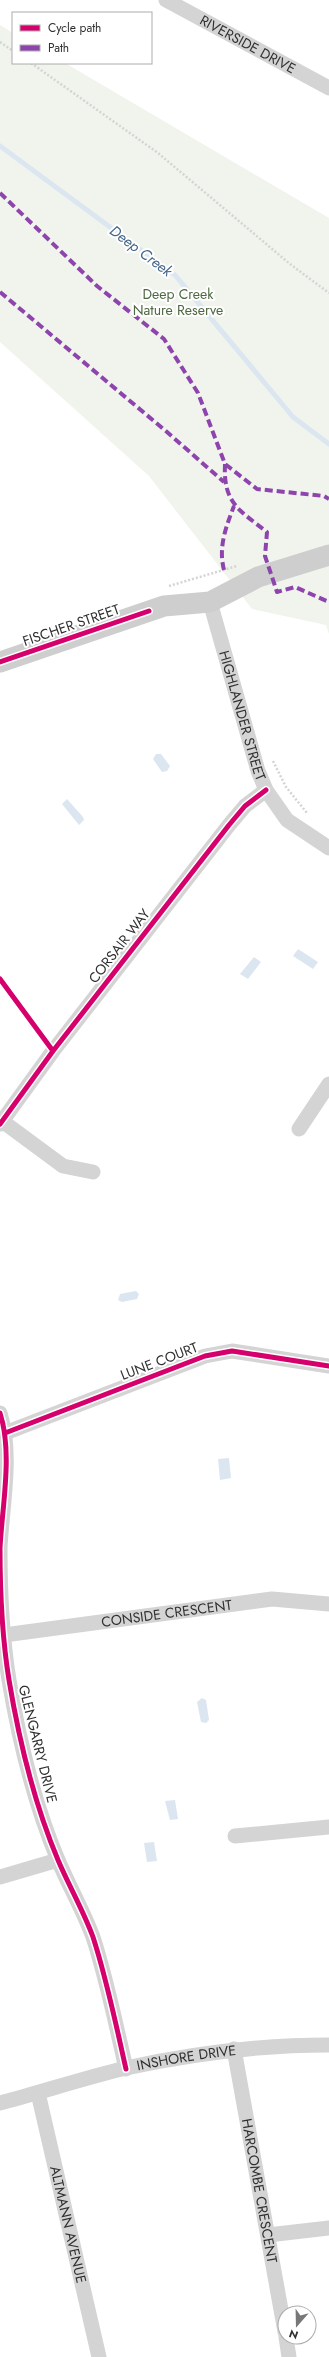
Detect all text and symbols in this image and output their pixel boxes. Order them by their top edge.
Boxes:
street label: RIVERSIDE DRIVE [196,10,299,78]
legend [12,12,152,64]
text: Cycle path [48,19,101,37]
text: Path [48,39,69,57]
water label: Deep Creek [105,220,178,282]
park label: Deep Creek Nature Reserve [133,284,223,320]
street label: FISCHER STREET [20,599,123,651]
street label: HIGHLANDER STREET [214,648,271,784]
street label: CORSAIR WAY [84,904,155,987]
street label: LUNE COURT [117,1337,201,1385]
street label: CONSIDE CRESCENT [100,1594,234,1632]
street label: GLENGARRY DRIVE [14,1683,62,1805]
street label: INSHORE DRIVE [135,2040,237,2075]
street label: HARCOMBE CRESCENT [237,2117,282,2265]
street label: ALTMANN AVENUE [45,2164,92,2285]
north arrow [277,2305,317,2345]
text: N [287,2325,300,2343]

